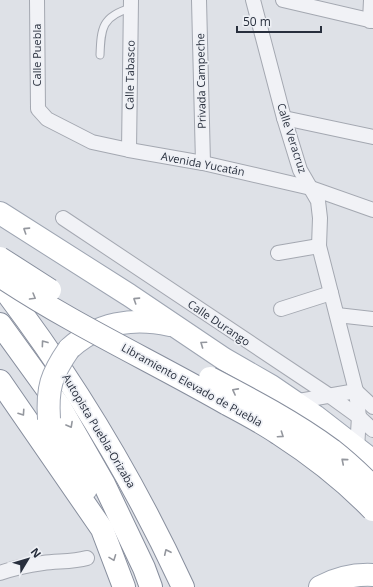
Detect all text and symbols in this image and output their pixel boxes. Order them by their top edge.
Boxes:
scale bar [237,8,321,34]
text: 50 m [243,13,271,30]
street label: Calle Puebla [29,24,44,86]
street label: Privada Campeche [192,33,209,129]
street label: Calle Tabasco [121,40,138,110]
street label: Calle Veracruz [274,101,311,175]
street label: Avenida Yucatán [160,148,246,179]
one-way arrow [24,228,31,235]
one-way arrow [29,292,36,299]
street label: Calle Durango [185,296,254,349]
one-way arrow [133,297,140,305]
street label: Libramiento Elevado de Puebla [119,339,265,430]
one-way arrow [42,341,49,348]
one-way arrow [200,341,207,349]
street label: Autopista Puebla-Orizaba [59,371,139,491]
one-way arrow [232,388,239,395]
one-way arrow [17,409,24,416]
one-way arrow [66,421,73,428]
one-way arrow [277,430,284,438]
one-way arrow [341,458,349,465]
north arrow [8,539,48,579]
text: N [28,544,45,561]
one-way arrow [164,548,172,556]
one-way arrow [108,554,116,562]

